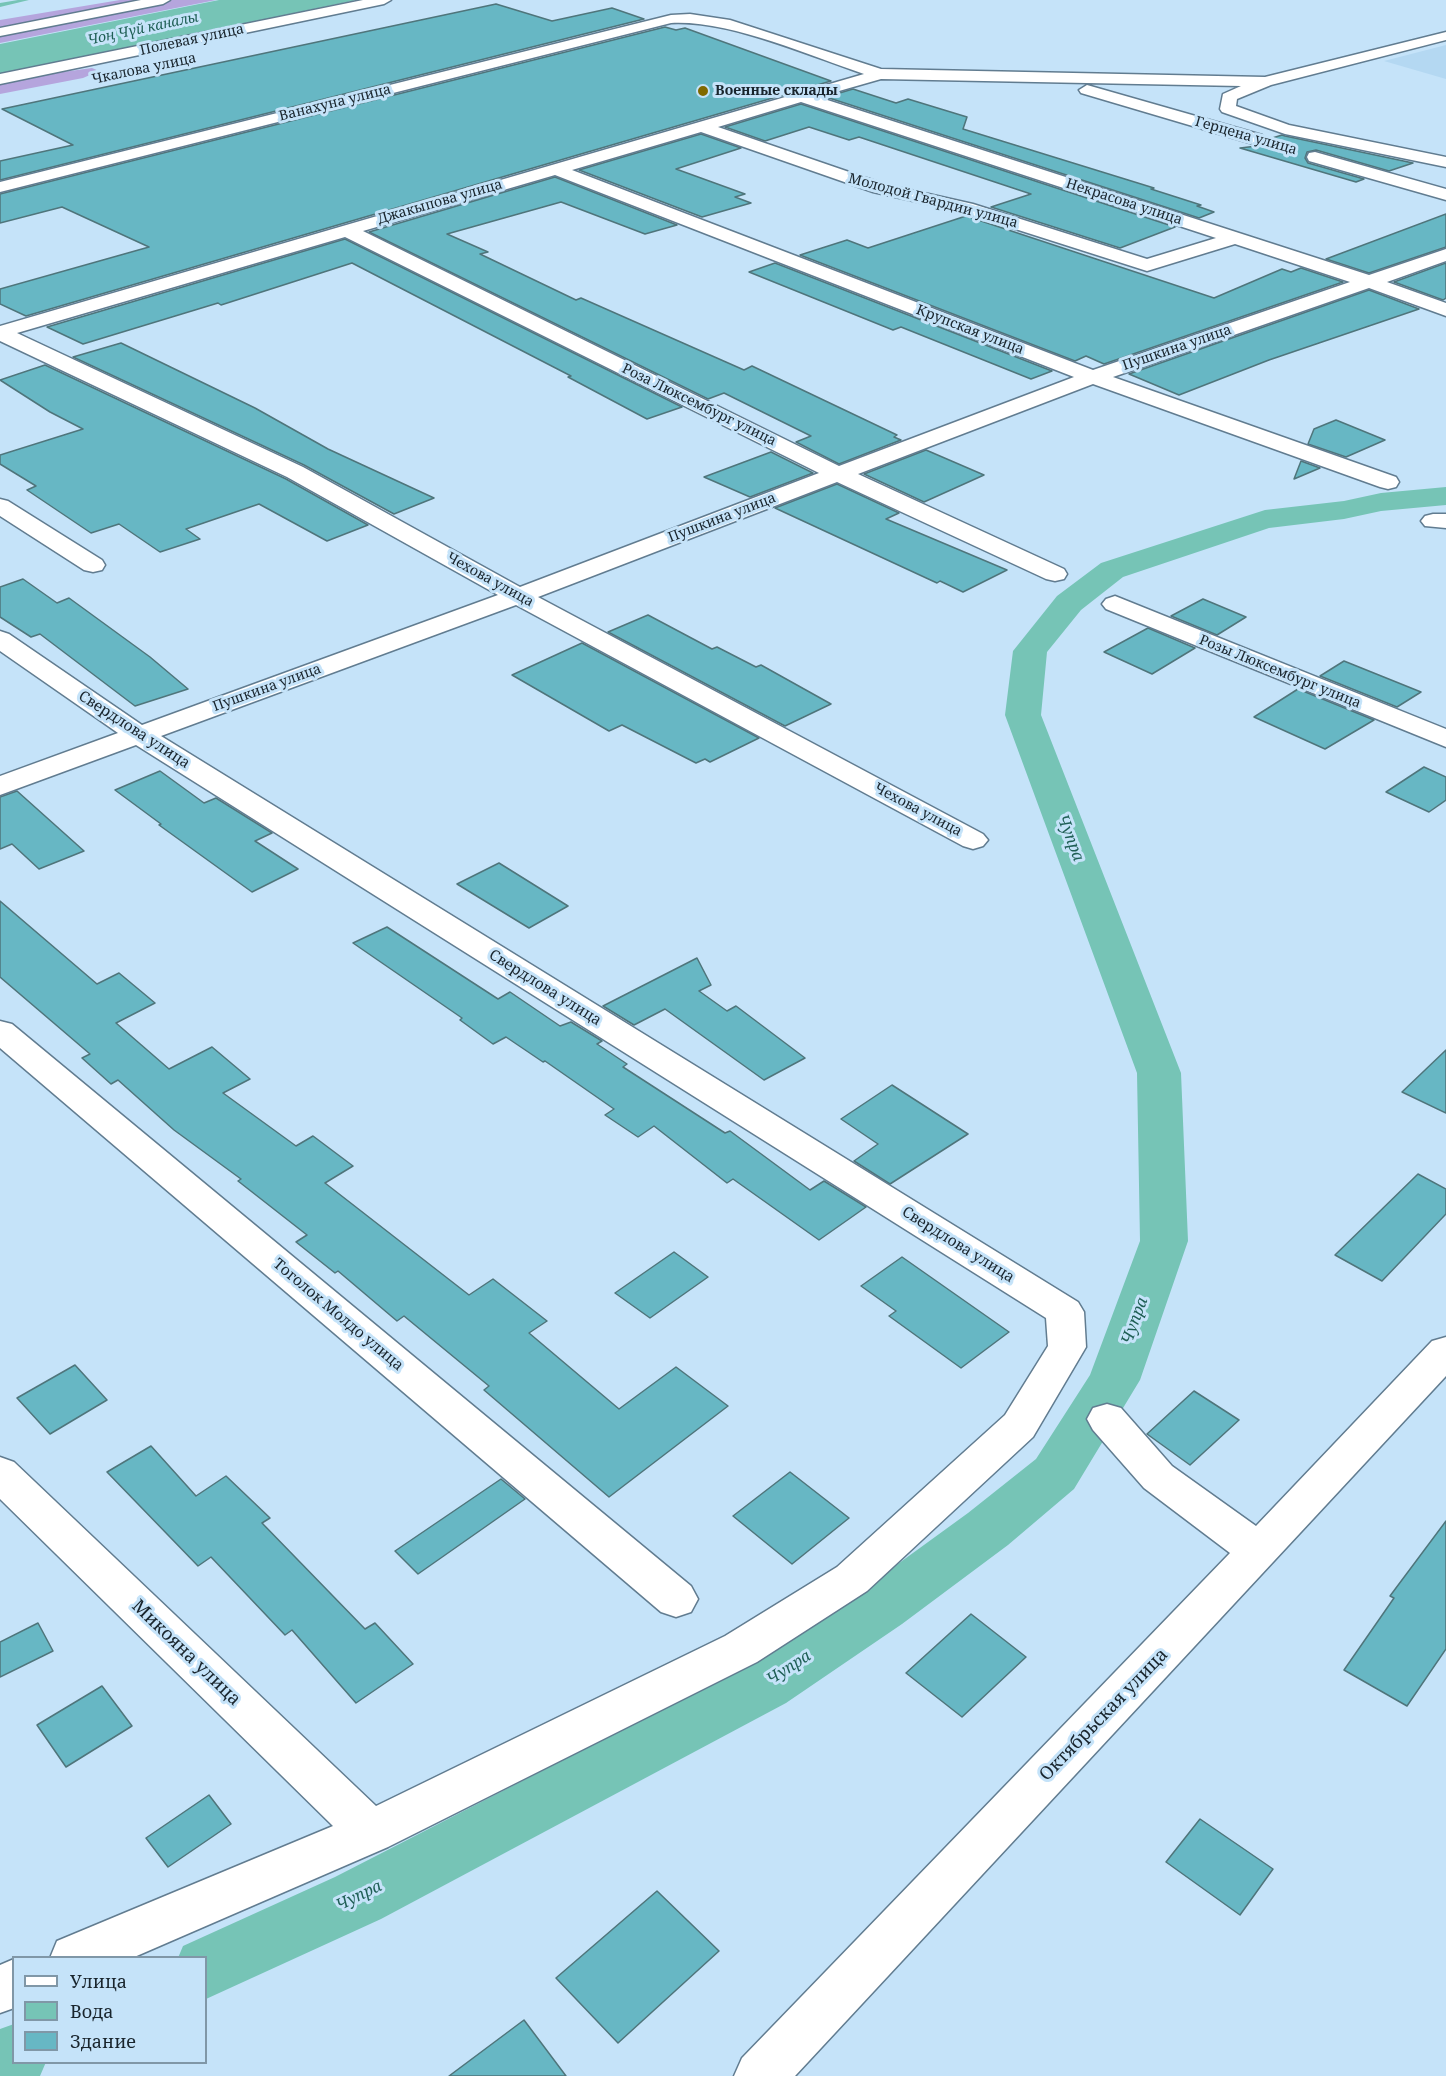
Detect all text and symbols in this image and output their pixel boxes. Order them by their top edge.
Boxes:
water label: Чоң Чүй каналы [86,9,200,49]
street label: Полевая улица [139,21,245,59]
street label: Чкалова улица [90,50,198,88]
street label: Ванахуна улица [277,81,393,125]
place label: Военные склады [715,83,838,99]
marker: Военные склады [696,84,710,98]
street label: Герцена улица [1193,113,1299,159]
street label: Молодой Гвардии улица [846,170,1020,232]
street label: Некрасова улица [1064,175,1184,229]
street label: Джакыпова улица [376,176,504,228]
street label: Крупская улица [914,302,1026,358]
street label: Пушкина улица [1120,321,1234,375]
street label: Роза Люксембург улица [619,360,779,450]
street label: Пушкина улица [666,490,778,546]
street label: Чехова улица [444,549,536,611]
street label: Розы Люксембург улица [1197,632,1363,712]
street label: Пушкина улица [210,661,324,715]
street label: Свердлова улица [75,687,193,773]
street label: Чехова улица [871,780,965,840]
water label: Чупра [1052,812,1088,864]
street label: Свердлова улица [485,946,605,1030]
street label: Свердлова улица [898,1203,1018,1287]
street label: Тоголок Молдо улица [269,1255,407,1375]
water label: Чупра [1118,1295,1152,1347]
street label: Микояна улица [127,1595,245,1711]
street label: Октябрьская улица [1035,1644,1173,1786]
water label: Чупра [763,1647,815,1689]
water label: Чупра [333,1877,385,1915]
legend [12,1956,207,2064]
text: Улица [70,1969,127,1993]
text: Вода [70,1999,114,2023]
text: Здание [70,2029,136,2053]

